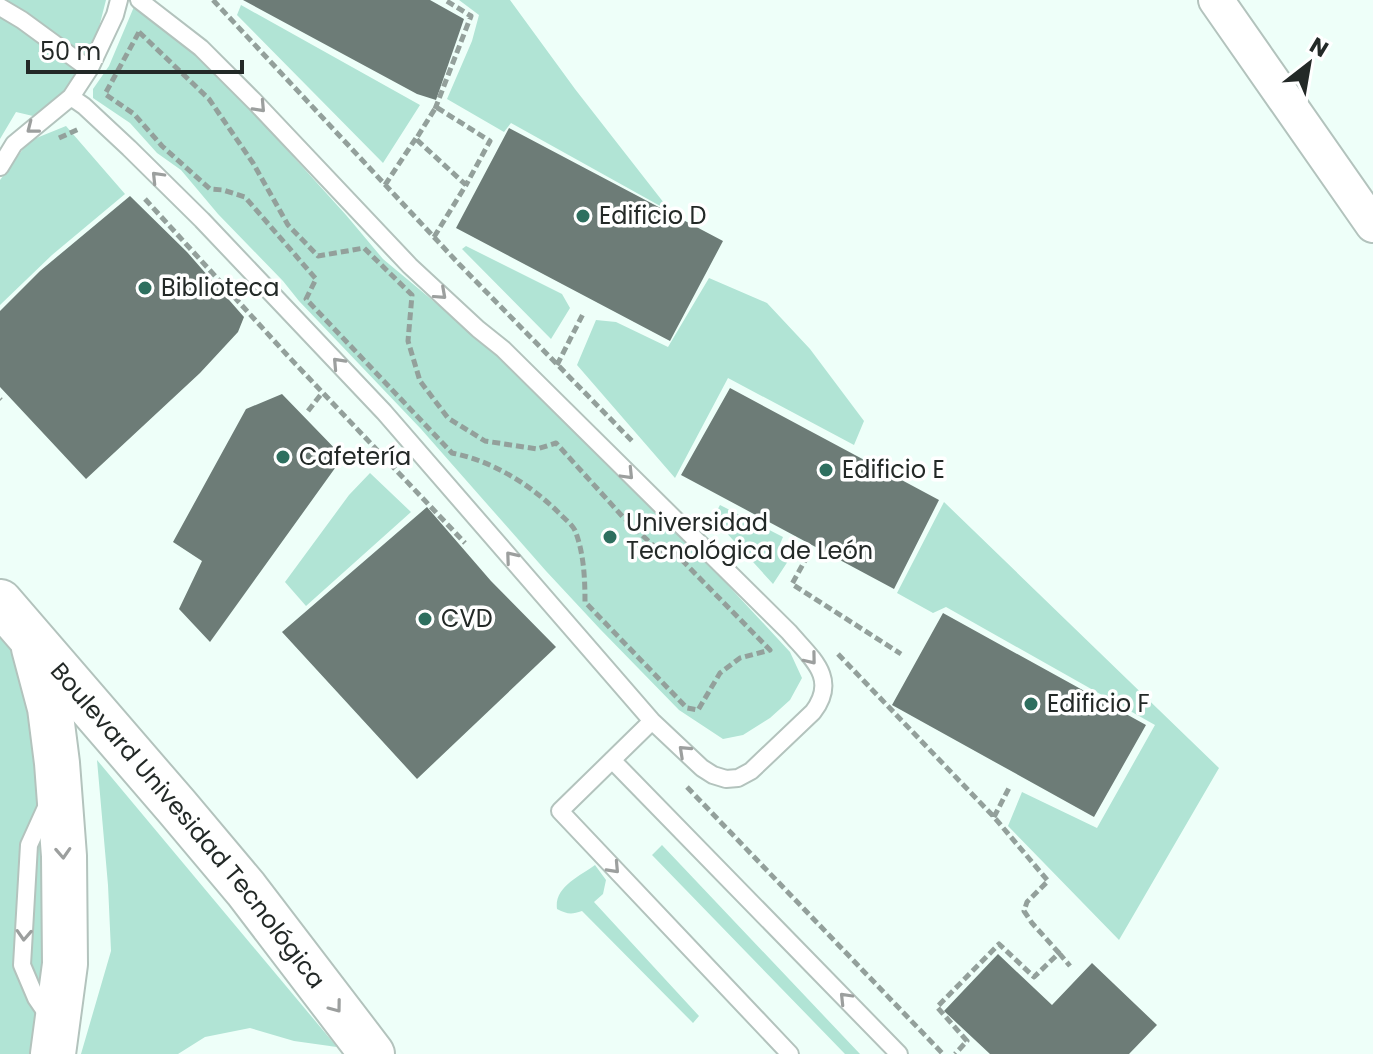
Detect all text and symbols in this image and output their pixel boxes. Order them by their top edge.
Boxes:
scale bar [28,24,242,74]
north arrow [1269,24,1349,104]
text: N [1304,30,1334,65]
text: 50 m [40,35,101,68]
one-way arrow [251,98,265,113]
one-way arrow [26,119,41,133]
one-way arrow [151,172,166,186]
place label: Edificio D [599,199,706,232]
marker: Edificio D [574,207,592,225]
place label: Biblioteca [161,271,279,304]
marker: Biblioteca [136,279,154,297]
one-way arrow [431,285,446,299]
one-way arrow [333,358,347,372]
place label: Cafetería [299,440,411,473]
marker: Cafetería [274,448,292,466]
place label: Edificio E [842,453,945,486]
marker: Edificio E [817,461,835,479]
one-way arrow [619,465,634,479]
place label: Universidad Tecnológica de León [626,506,873,567]
marker: Universidad Tecnológica de León [601,528,619,546]
one-way arrow [506,552,521,566]
place label: CVD [441,602,493,635]
marker: CVD [416,610,434,628]
one-way arrow [801,650,816,664]
street label: Boulevard Univesidad Tecnológica [43,655,333,995]
place label: Edificio F [1047,687,1150,720]
marker: Edificio F [1022,695,1040,713]
one-way arrow [678,746,693,760]
one-way arrow [55,847,72,860]
one-way arrow [604,859,619,873]
one-way arrow [16,929,33,942]
one-way arrow [839,993,854,1007]
one-way arrow [327,998,341,1013]

